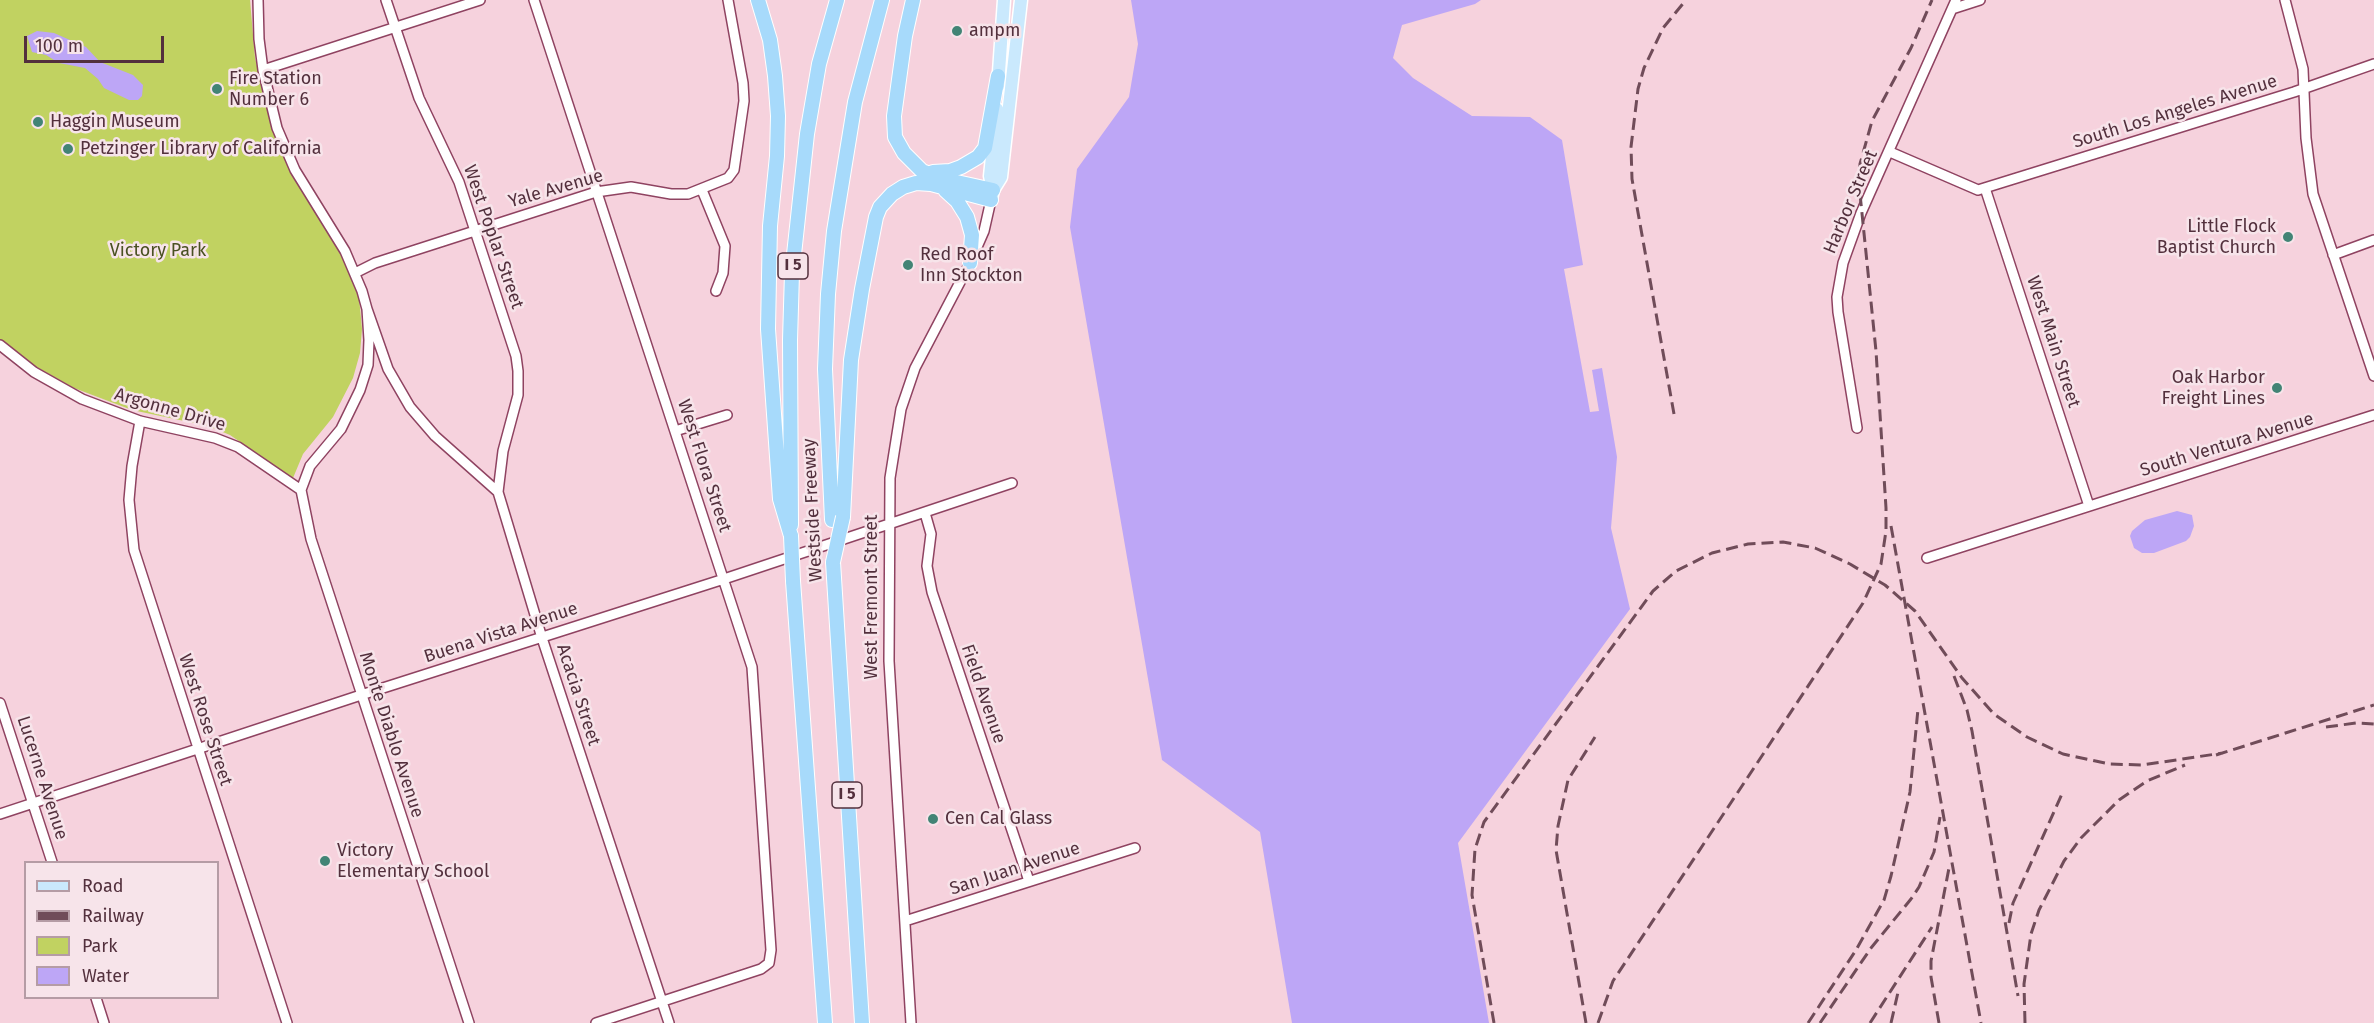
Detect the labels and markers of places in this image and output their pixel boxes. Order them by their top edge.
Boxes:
place label: ampm [969,20,1020,42]
marker: ampm [950,24,964,38]
place label: Fire Station Number 6 [229,68,322,110]
marker: Fire Station Number 6 [210,82,224,96]
place label: Haggin Museum [50,111,180,133]
marker: Haggin Museum [31,115,45,129]
place label: Petzinger Library of California [80,138,322,160]
marker: Petzinger Library of California [61,142,75,156]
place label: Little Flock Baptist Church [2157,216,2276,258]
marker: Little Flock Baptist Church [2281,230,2295,244]
place label: Red Roof Inn Stockton [920,244,1023,286]
marker: Red Roof Inn Stockton [901,258,915,272]
place label: Oak Harbor Freight Lines [2162,367,2265,410]
marker: Oak Harbor Freight Lines [2270,381,2284,395]
place label: Cen Cal Glass [945,808,1052,830]
marker: Cen Cal Glass [926,812,940,826]
place label: Victory Elementary School [337,840,489,882]
marker: Victory Elementary School [318,854,332,868]

